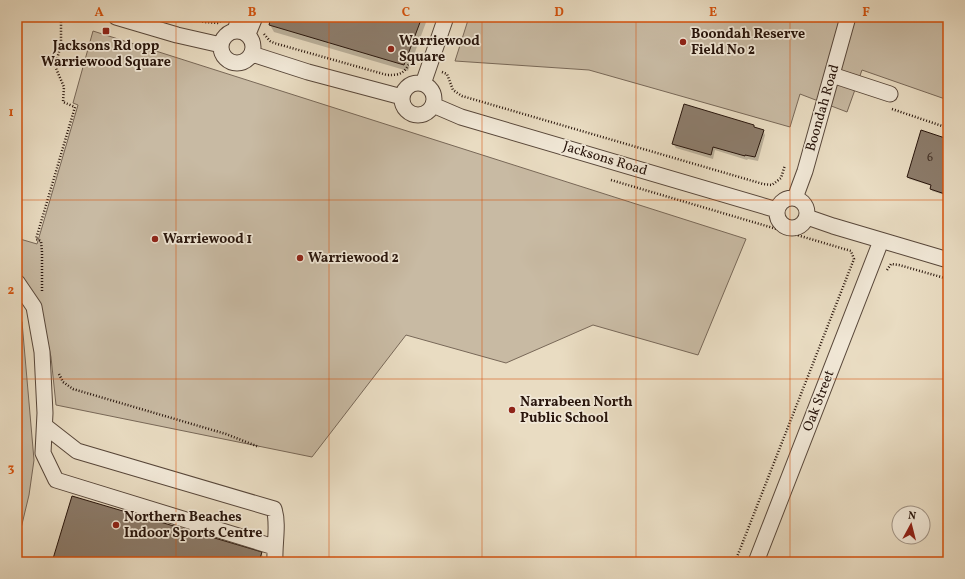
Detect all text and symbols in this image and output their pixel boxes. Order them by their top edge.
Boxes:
text: A [94,4,104,22]
text: B [248,4,257,22]
text: C [402,4,410,22]
text: D [554,4,564,22]
text: E [709,4,717,22]
text: F [862,4,870,22]
place label: Boondah Reserve Field No 2 [691,25,805,60]
marker: Jacksons Rd opp Warriewood Square [101,26,111,36]
place label: Warriewood Square [399,32,480,67]
place label: Jacksons Rd opp Warriewood Square [41,37,171,72]
marker: Boondah Reserve Field No 2 [678,37,688,47]
marker: Warriewood Square [386,44,396,54]
street label: Boondah Road [802,62,845,154]
text: 1 [8,104,14,122]
street label: Jacksons Road [560,137,650,181]
house number: 6 [927,150,933,166]
place label: Warriewood 1 [163,230,252,249]
marker: Warriewood 1 [150,234,160,244]
place label: Warriewood 2 [308,249,399,268]
marker: Warriewood 2 [295,253,305,263]
text: 2 [8,282,15,300]
street label: Oak Street [799,367,839,434]
place label: Narrabeen North Public School [520,393,633,428]
marker: Narrabeen North Public School [507,405,517,415]
text: 3 [8,460,15,478]
north arrow [891,505,931,545]
place label: Northern Beaches Indoor Sports Centre [124,508,262,543]
text: N [907,509,917,524]
marker: Northern Beaches Indoor Sports Centre [111,520,121,530]

